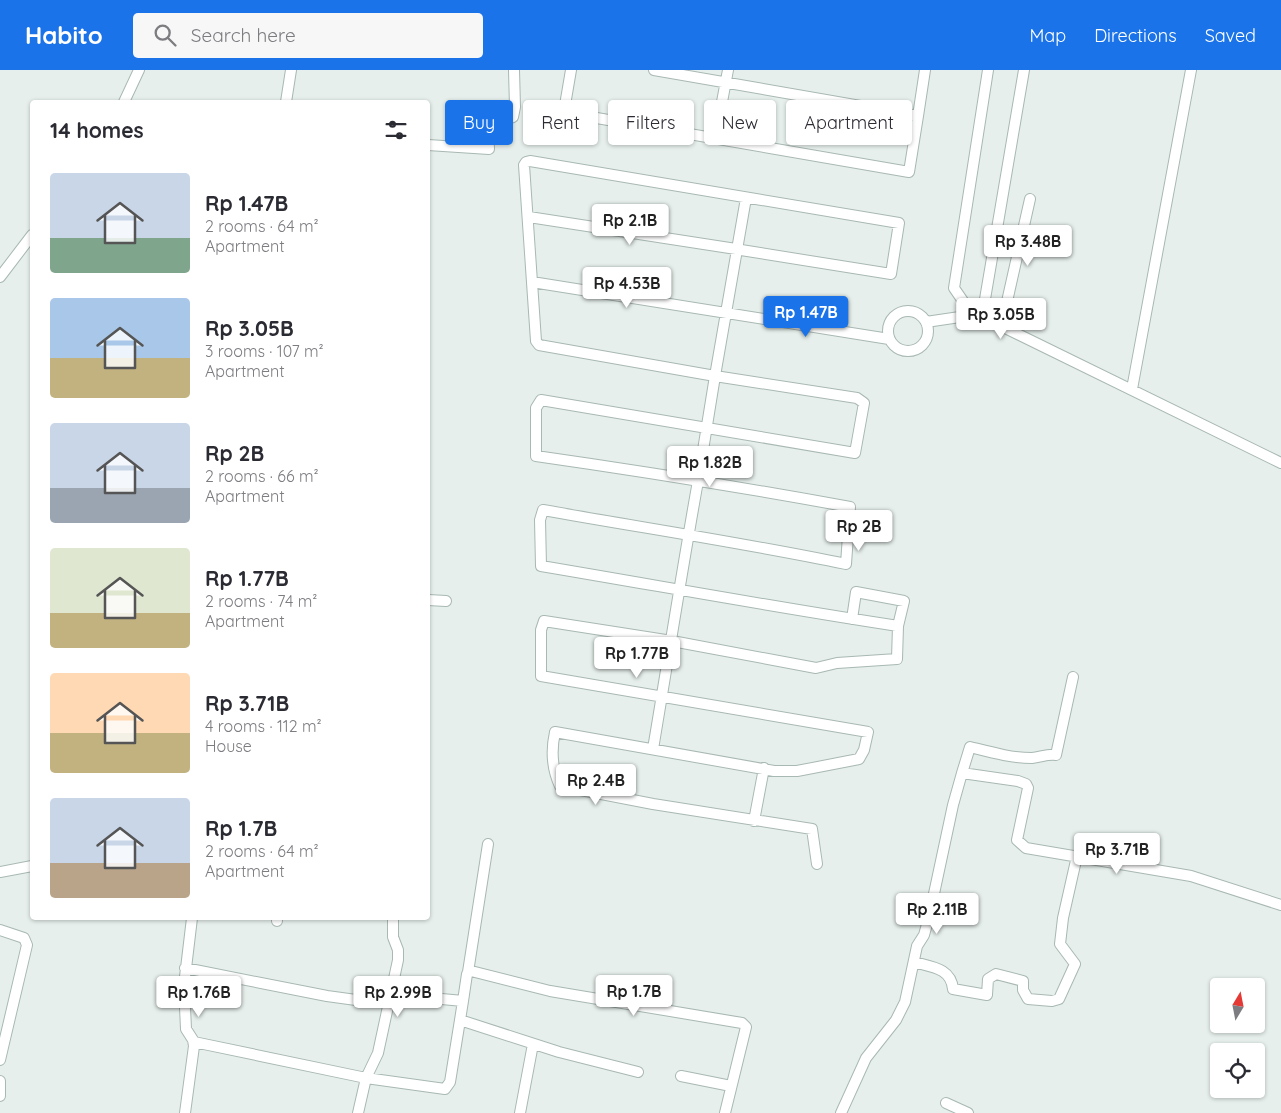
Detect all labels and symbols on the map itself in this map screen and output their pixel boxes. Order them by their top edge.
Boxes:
pin: Rp 2.1B [584,204,676,246]
pin: Rp 3.48B [976,224,1080,267]
pin: Rp 4.53B [575,266,679,309]
pin: Rp 1.47B [754,296,858,338]
pin: Rp 3.05B [949,298,1053,340]
pin: Rp 1.82B [658,446,762,488]
pin: Rp 2B [824,510,894,552]
pin: Rp 1.77B [585,636,689,679]
pin: Rp 2.4B [550,764,642,806]
pin: Rp 3.71B [1065,832,1169,875]
pin: Rp 2.11B [885,892,989,935]
pin: Rp 1.7B [588,974,680,1017]
pin: Rp 1.76B [147,976,251,1018]
pin: Rp 2.99B [346,976,450,1018]
north arrow [1210,978,1265,1032]

